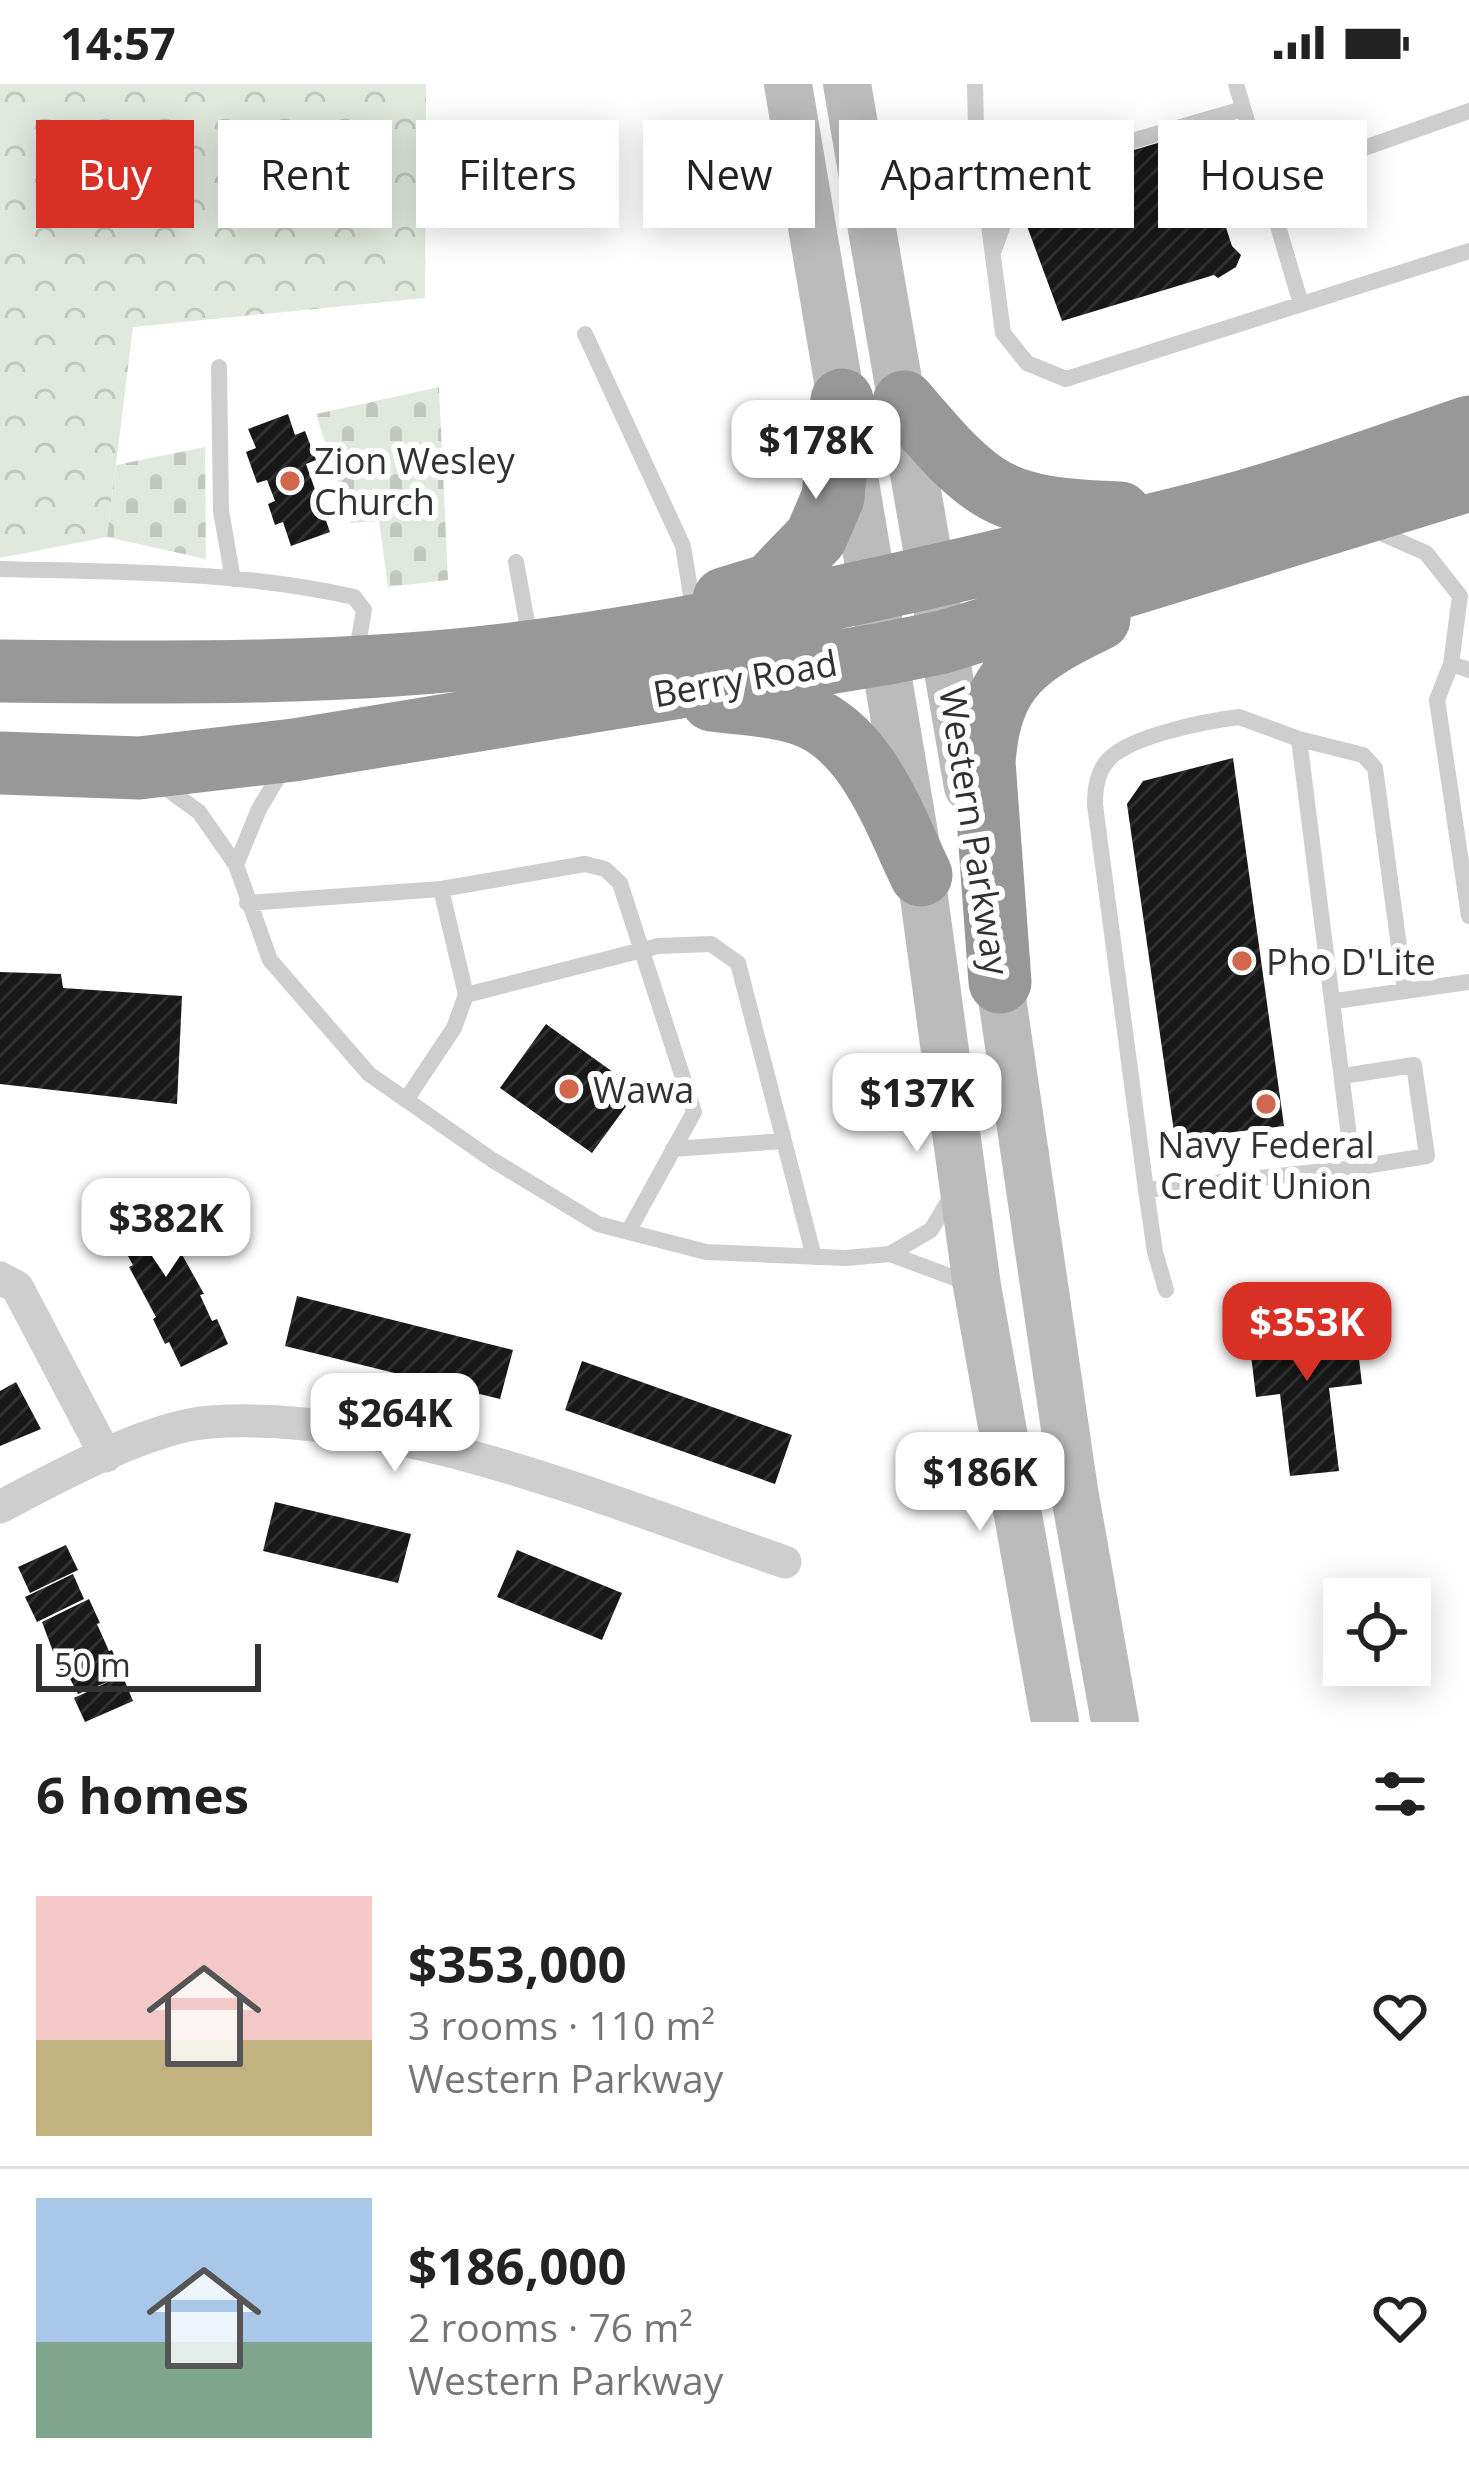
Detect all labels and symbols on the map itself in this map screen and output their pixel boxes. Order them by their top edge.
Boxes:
pin: $178K [732,400,900,502]
place label: Zion Wesley Church [314,436,516,526]
marker: Zion Wesley Church [277,468,303,494]
street label: Berry Road [649,638,841,718]
street label: Western Parkway [928,683,1022,980]
place label: Pho D'Lite [1266,937,1436,986]
marker: Pho D'Lite [1229,948,1255,974]
pin: $137K [833,1053,1001,1155]
place label: Wawa [593,1065,694,1114]
marker: Wawa [556,1076,582,1102]
marker: Navy Federal Credit Union [1253,1091,1279,1117]
place label: Navy Federal Credit Union [1157,1120,1375,1210]
pin: $382K [82,1178,250,1280]
pin: $353K [1223,1282,1391,1384]
pin: $264K [311,1373,479,1475]
pin: $186K [896,1432,1064,1534]
scale bar [36,1638,261,1691]

